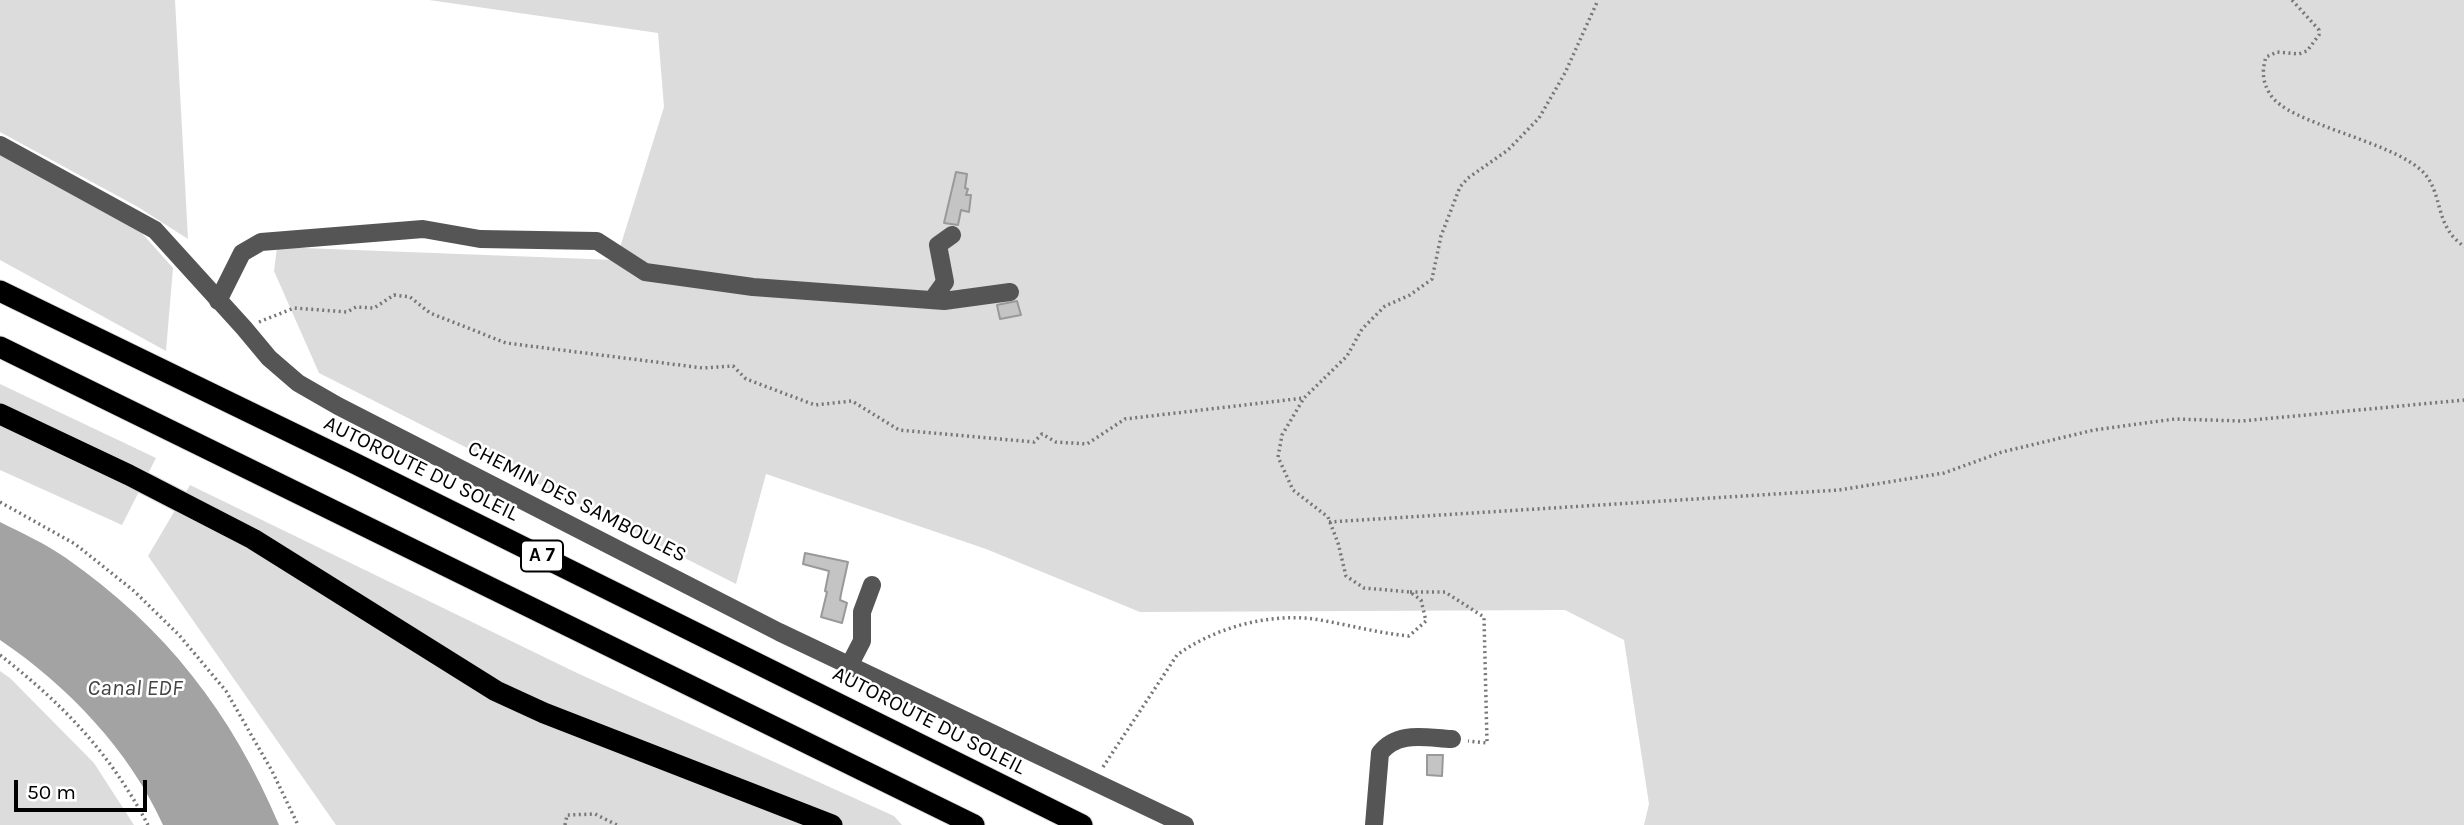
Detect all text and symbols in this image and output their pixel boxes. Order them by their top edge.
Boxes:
street label: AUTOROUTE DU SOLEIL [320,411,522,527]
street label: CHEMIN DES SAMBOULES [463,436,691,568]
road number: A 7 [521,540,563,572]
street label: AUTOROUTE DU SOLEIL [828,661,1030,781]
water label: Canal EDF [87,674,183,702]
scale bar [18,766,150,810]
text: 50 m [27,780,76,804]

